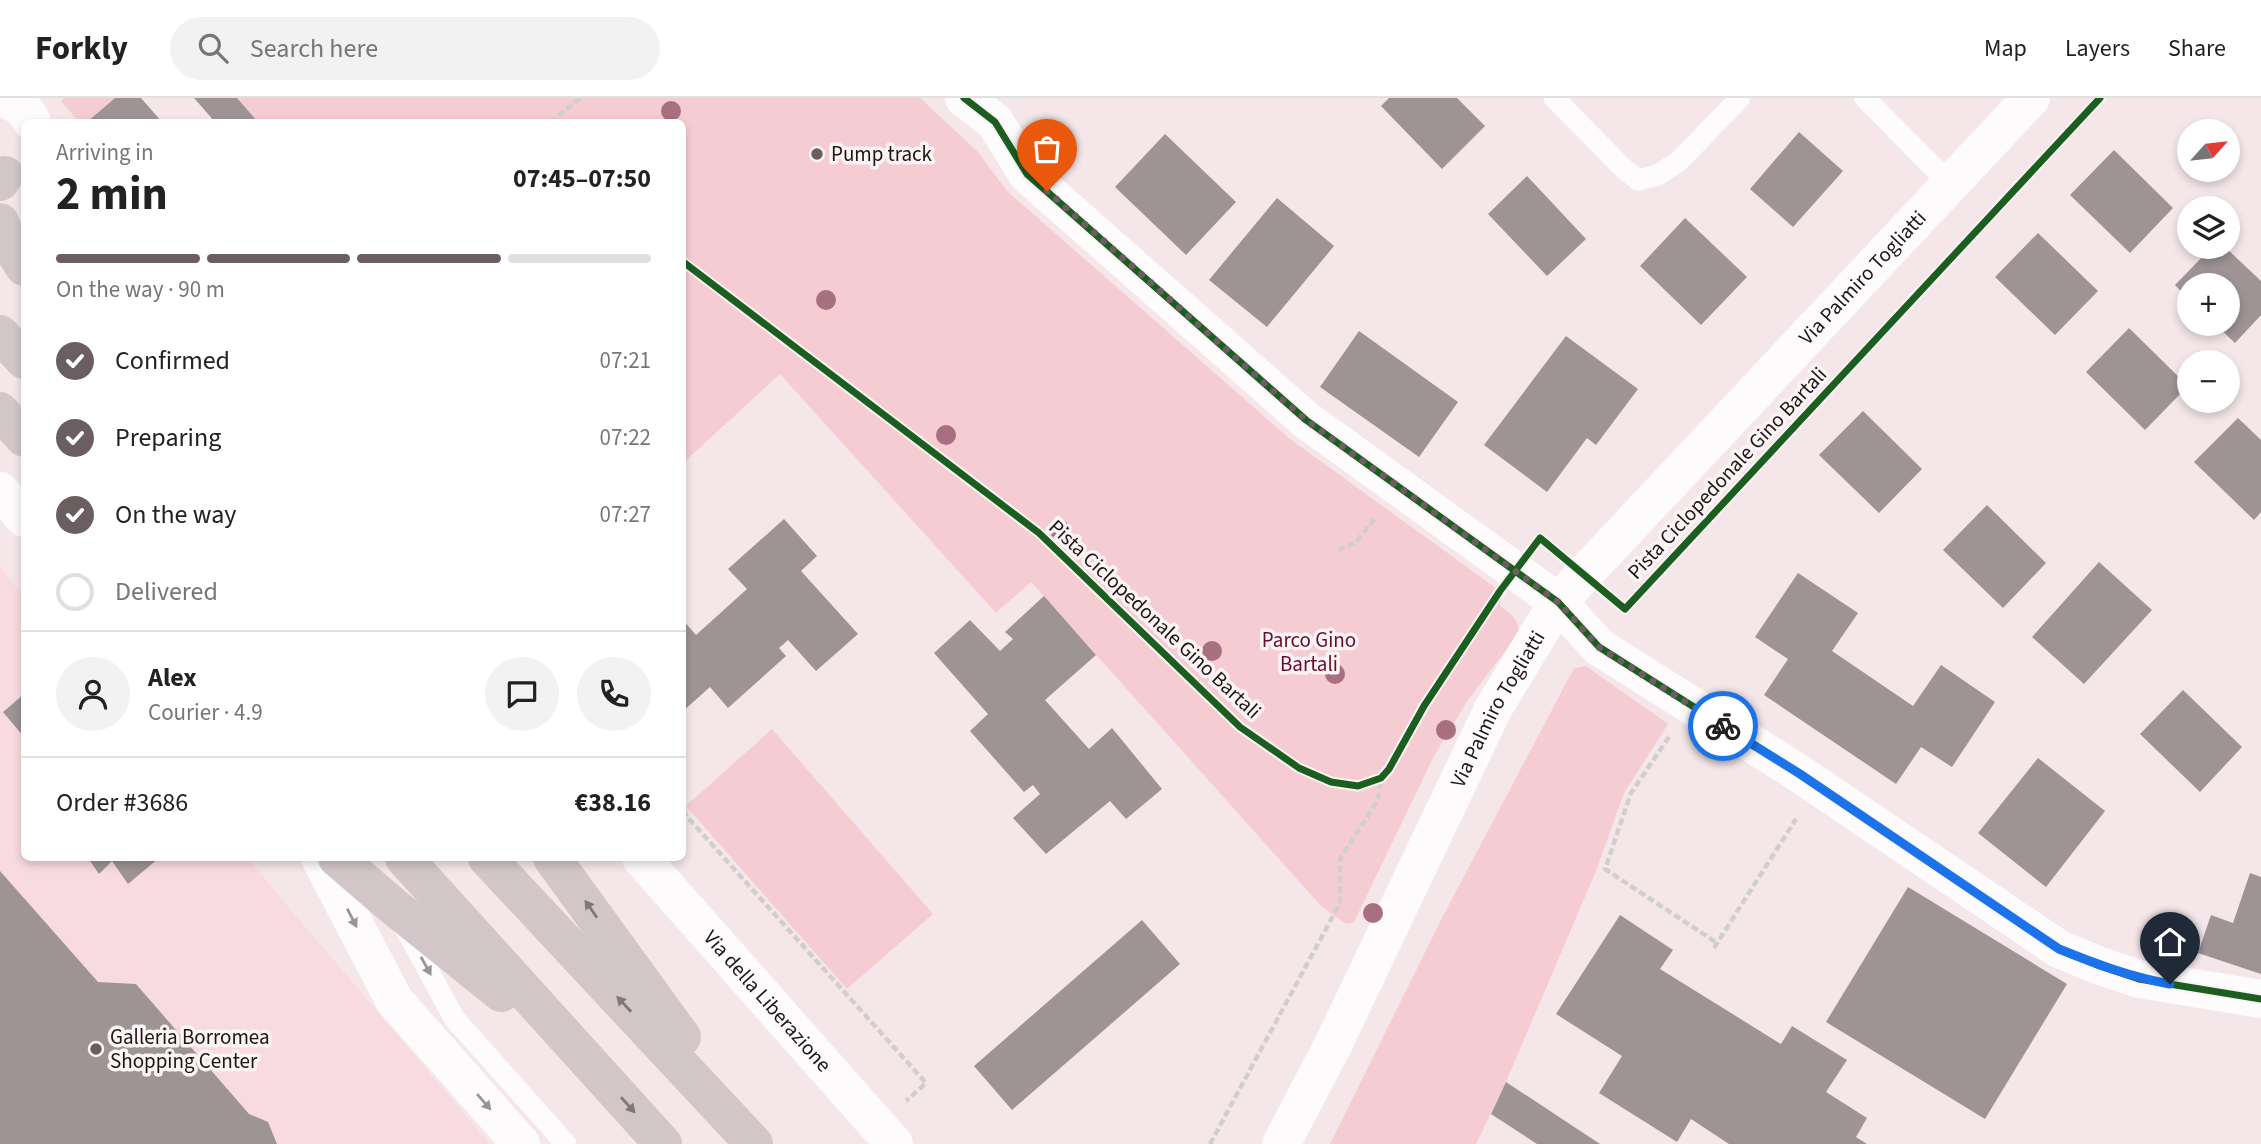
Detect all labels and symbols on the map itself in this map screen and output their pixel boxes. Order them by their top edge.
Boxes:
pin [1017,119,1077,191]
north arrow [2177,119,2240,182]
place label: Pump track [831,139,933,169]
marker: Pump track [809,146,825,162]
street label: Via Palmiro Togliatti [1792,204,1933,352]
street label: Pista Ciclopedonale Gino Bartali [1620,360,1834,586]
street label: Pista Ciclopedonale Gino Bartali [1042,512,1268,726]
park label: Parco Gino Bartali [1262,625,1356,679]
street label: Via Palmiro Togliatti [1443,625,1552,792]
courier [1688,691,1758,761]
one-way arrow [584,900,598,918]
one-way arrow [346,908,358,928]
pin [2140,912,2200,984]
street label: Via della Liberazione [696,923,839,1079]
one-way arrow [419,956,431,976]
one-way arrow [616,996,632,1013]
place label: Galleria Borromea Shopping Center [110,1022,270,1076]
marker: Galleria Borromea Shopping Center [88,1041,104,1057]
one-way arrow [476,1093,491,1110]
one-way arrow [620,1096,636,1114]

